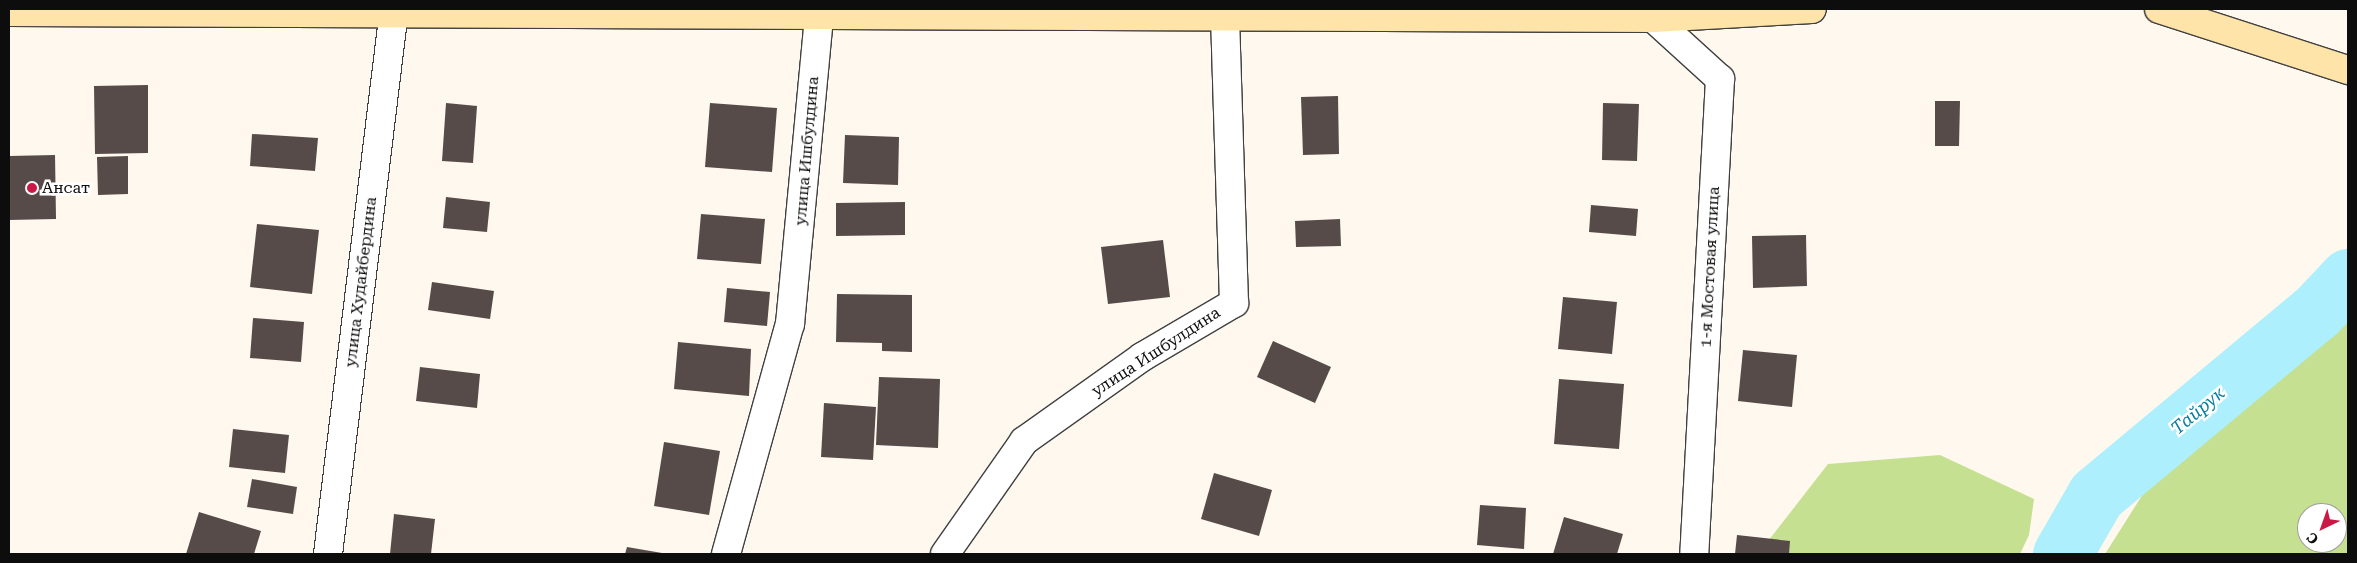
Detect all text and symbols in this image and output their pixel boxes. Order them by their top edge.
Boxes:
street label: улица Ишбулдина [791,76,823,226]
place label: Ансат [42,178,90,198]
marker: Ансат [26,182,38,194]
street label: 1-я Мостовая улица [1696,186,1724,348]
street label: улица Худайбердина [341,196,381,368]
street label: улица Ишбулдина [1088,303,1224,401]
water label: Тайрук [2167,382,2229,440]
north arrow [2297,503,2347,553]
text: С [2304,529,2322,548]

